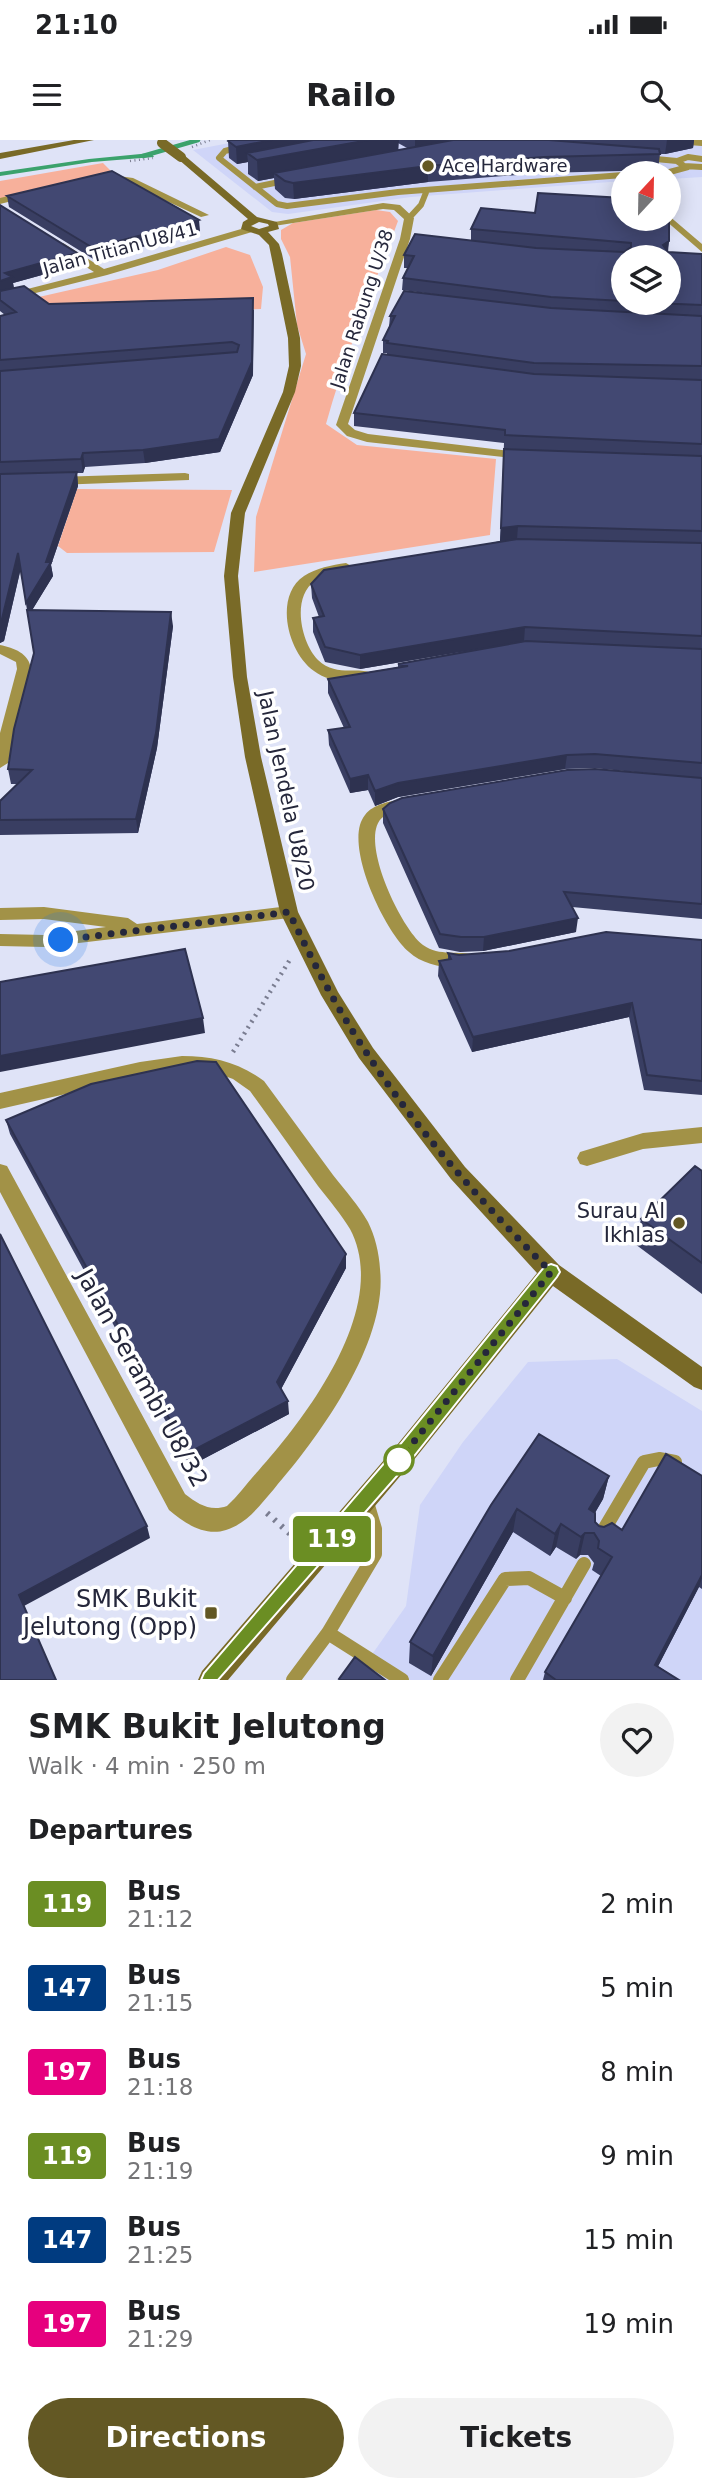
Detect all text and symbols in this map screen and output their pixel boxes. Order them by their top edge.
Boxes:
text: 21:10 [35,10,118,40]
icon: menu [28,76,66,114]
text: Railo [306,76,396,114]
icon: search [636,76,674,114]
place label: Ace Hardware [442,155,568,176]
marker: Ace Hardware [420,158,436,174]
north arrow [611,161,681,231]
map controls [611,161,681,315]
street label: Jalan Titian U8/41 [40,218,199,279]
street label: Jalan Rabung U/38 [326,227,397,392]
button: layers [611,245,681,315]
street label: Jalan Jendela U8/20 [253,687,319,893]
your location [43,922,78,957]
place label: Surau Al Ikhlas [577,1199,665,1247]
marker: Surau Al Ikhlas [671,1215,687,1231]
street label: Jalan Serambi U8/32 [69,1262,214,1492]
unlabelled marker [384,1445,414,1475]
line badge: 119 [292,1516,372,1562]
text: 119 [307,1525,357,1553]
place label: SMK Bukit Jelutong (Opp) [21,1585,197,1641]
marker: SMK Bukit Jelutong (Opp) [203,1605,219,1621]
button: heart [600,1703,674,1777]
text: SMK Bukit Jelutong [28,1707,386,1746]
text: Walk · 4 min · 250 m [28,1753,266,1779]
text: Departures [28,1815,193,1845]
text: Bus [127,1876,181,1906]
text: 2 min [600,1889,674,1919]
text: 119 [42,1890,92,1918]
text: 21:12 [127,1906,193,1932]
text: Bus [127,1960,181,1990]
text: 5 min [600,1973,674,2003]
text: 147 [42,1974,92,2002]
text: 21:15 [127,1990,193,2016]
text: Bus [127,2044,181,2074]
text: 8 min [600,2057,674,2087]
text: 197 [42,2058,92,2086]
text: 21:18 [127,2074,193,2100]
text: Bus [127,2128,181,2158]
text: 9 min [600,2141,674,2171]
text: 119 [42,2142,92,2170]
text: 21:19 [127,2158,193,2184]
text: Bus [127,2212,181,2242]
text: 15 min [584,2225,674,2255]
text: 147 [42,2226,92,2254]
text: 21:25 [127,2242,193,2268]
text: Bus [127,2296,181,2326]
text: 19 min [584,2309,674,2339]
text: 197 [42,2310,92,2338]
text: 21:29 [127,2326,193,2352]
button: Directions [28,2398,344,2478]
button: Tickets [358,2398,674,2478]

